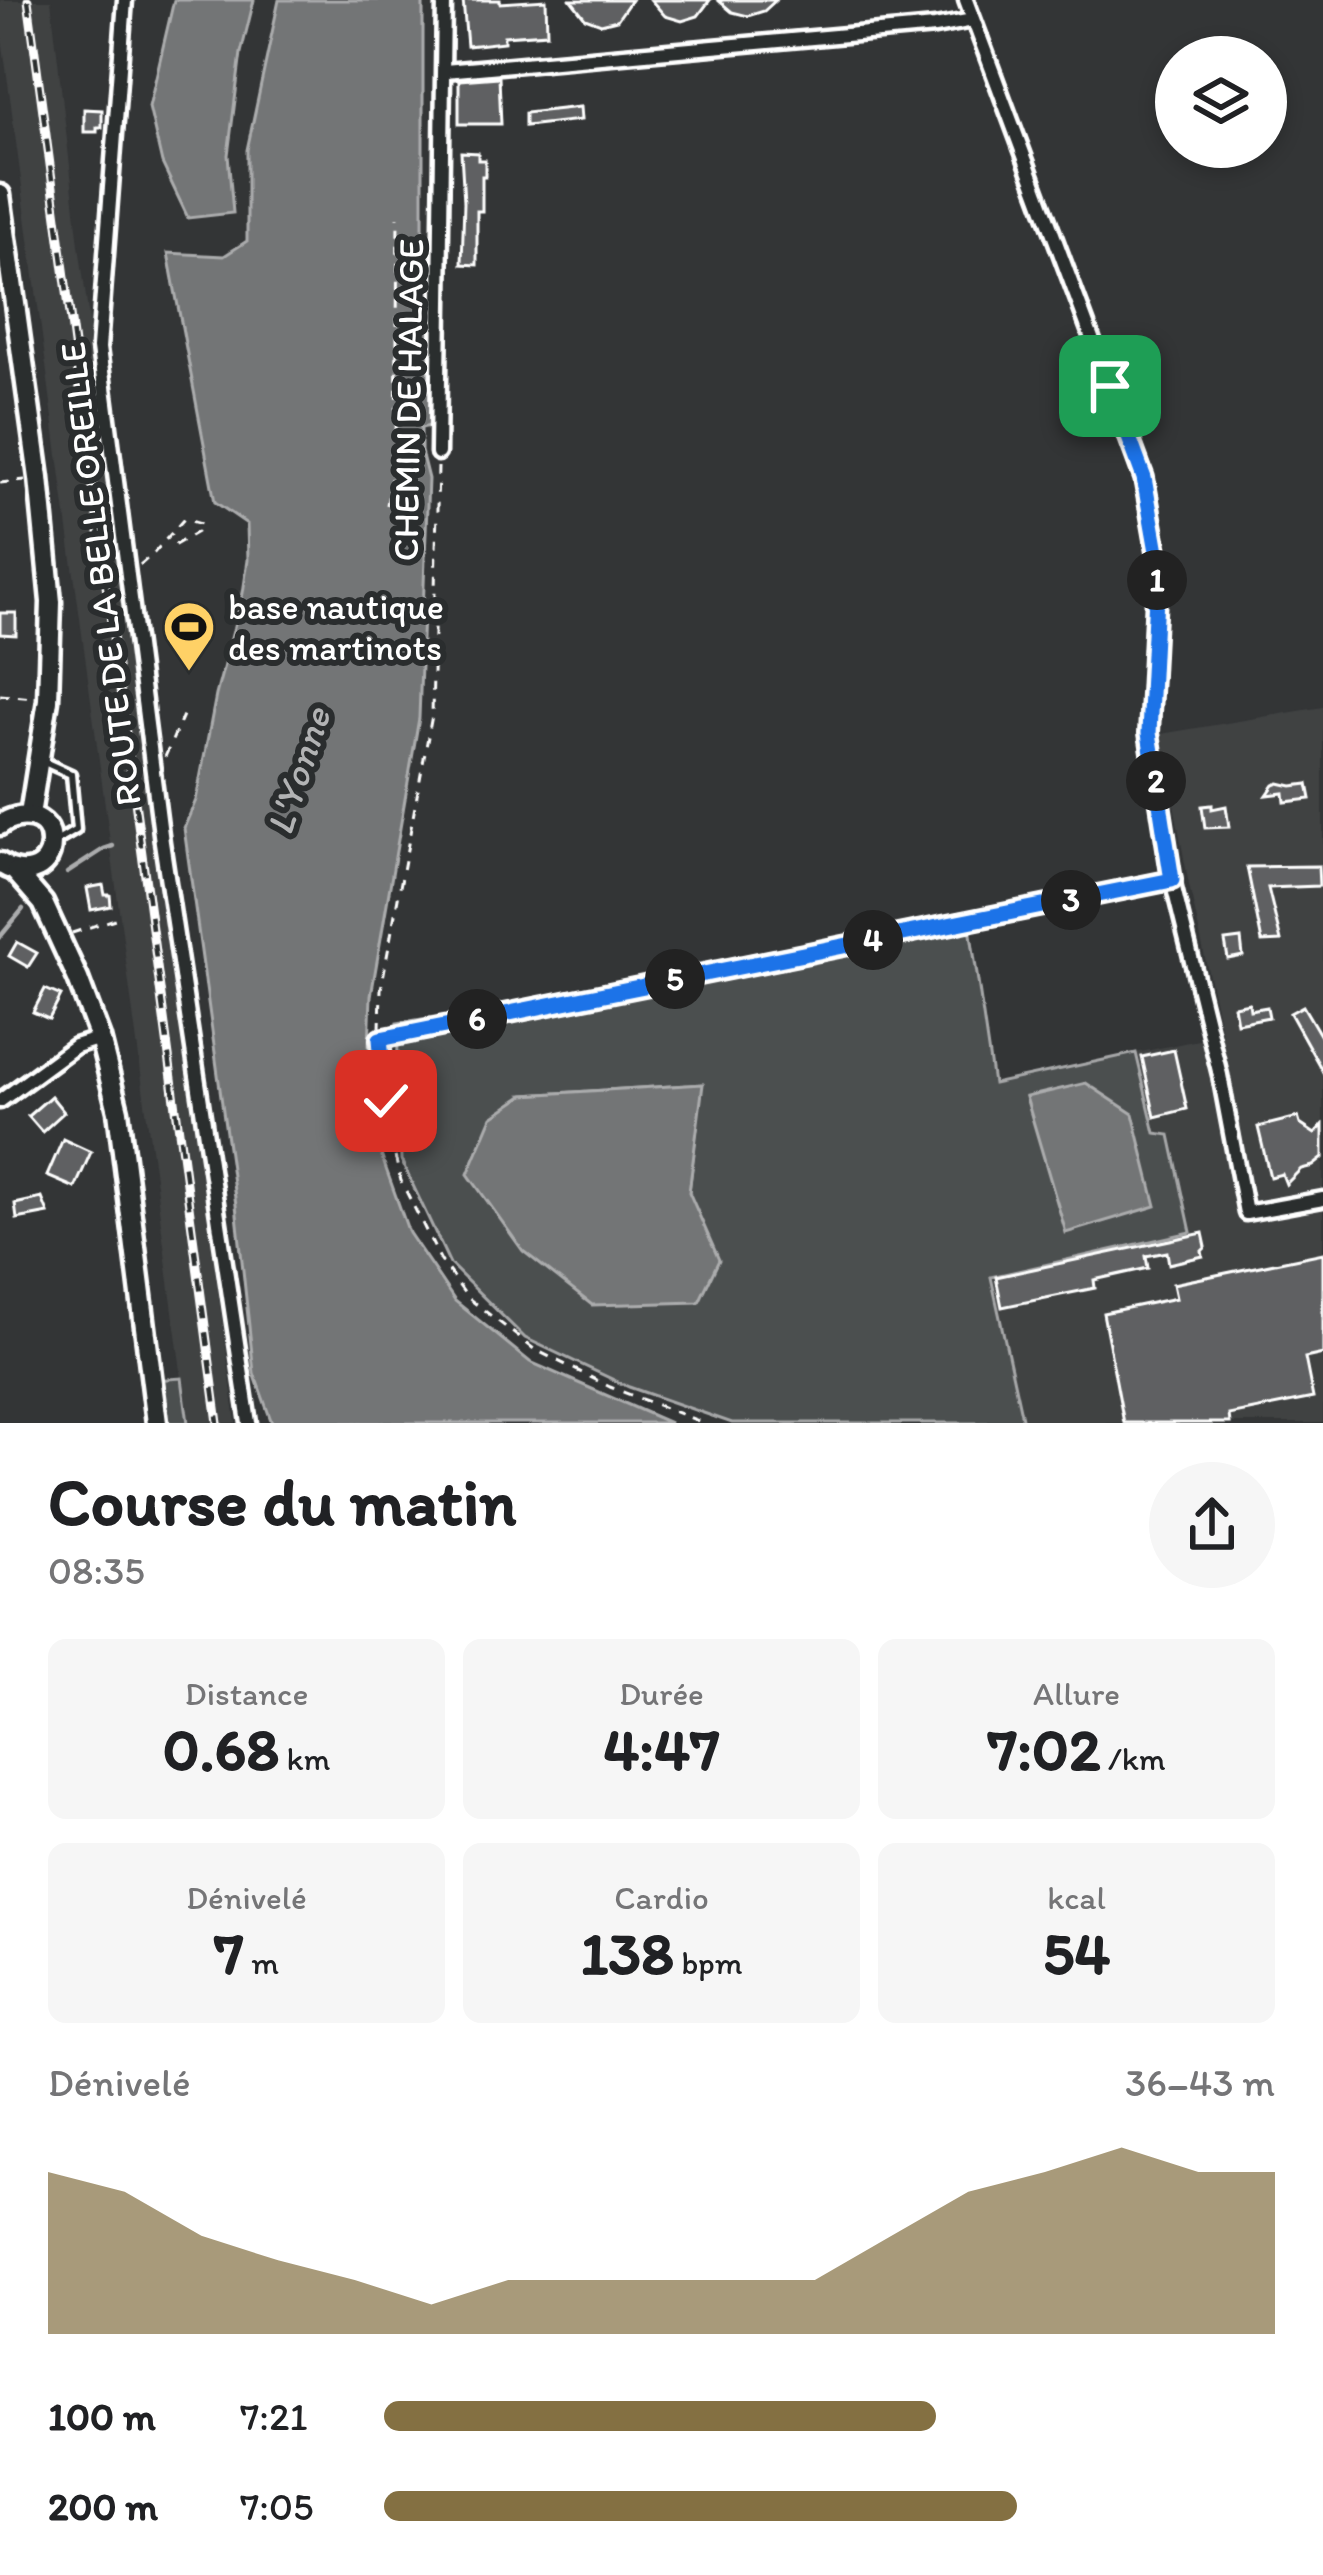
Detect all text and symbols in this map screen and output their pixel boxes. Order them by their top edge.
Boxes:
map controls [1155,36,1287,168]
button: layers [1155,36,1287,168]
street label: CHEMIN DE HALAGE [384,238,432,562]
pin [1059,335,1161,437]
street label: ROUTE DE LA BELLE OREILLE [50,340,150,808]
icon: arrive [1077,353,1143,419]
pin: 1 [1127,550,1187,610]
text: 1 [1149,560,1165,599]
place label: base nautique des martinots [228,585,444,669]
sports icon: base nautique des martinots [161,599,217,673]
water label: L'Yonne [255,700,341,840]
pin: 2 [1126,751,1186,811]
text: 2 [1147,761,1165,800]
pin: 3 [1041,870,1101,930]
text: 3 [1062,880,1080,919]
pin: 4 [843,910,903,970]
text: 4 [863,920,883,959]
pin: 5 [645,949,705,1009]
text: 5 [666,959,684,998]
pin: 6 [447,989,507,1049]
text: 6 [468,999,486,1038]
pin [335,1050,437,1152]
icon: check [353,1068,419,1134]
text: Course du matin [48,1462,517,1542]
button: share [1149,1462,1275,1588]
text: 08:35 [48,1547,145,1594]
text: Distance [185,1674,308,1713]
text: Durée [619,1674,704,1713]
text: Allure [1033,1674,1120,1713]
text: 0.68 [163,1713,279,1785]
text: 4:47 [603,1713,720,1785]
text: 7:02 [988,1713,1101,1785]
text: km [279,1739,330,1778]
text: /km [1101,1739,1165,1778]
text: Dénivelé [186,1878,307,1917]
text: Cardio [614,1878,709,1917]
text: kcal [1047,1878,1106,1917]
text: 7 [214,1917,244,1989]
text: 138 [580,1917,674,1989]
text: 54 [1043,1917,1110,1989]
text: m [244,1943,279,1982]
text: bpm [674,1943,743,1982]
text: Dénivelé [48,2059,191,2106]
text: 36–43 m [1125,2059,1275,2106]
text: 100 m [48,2393,156,2440]
text: 7:21 [240,2393,308,2440]
text: 200 m [48,2483,158,2530]
text: 7:05 [240,2483,313,2530]

